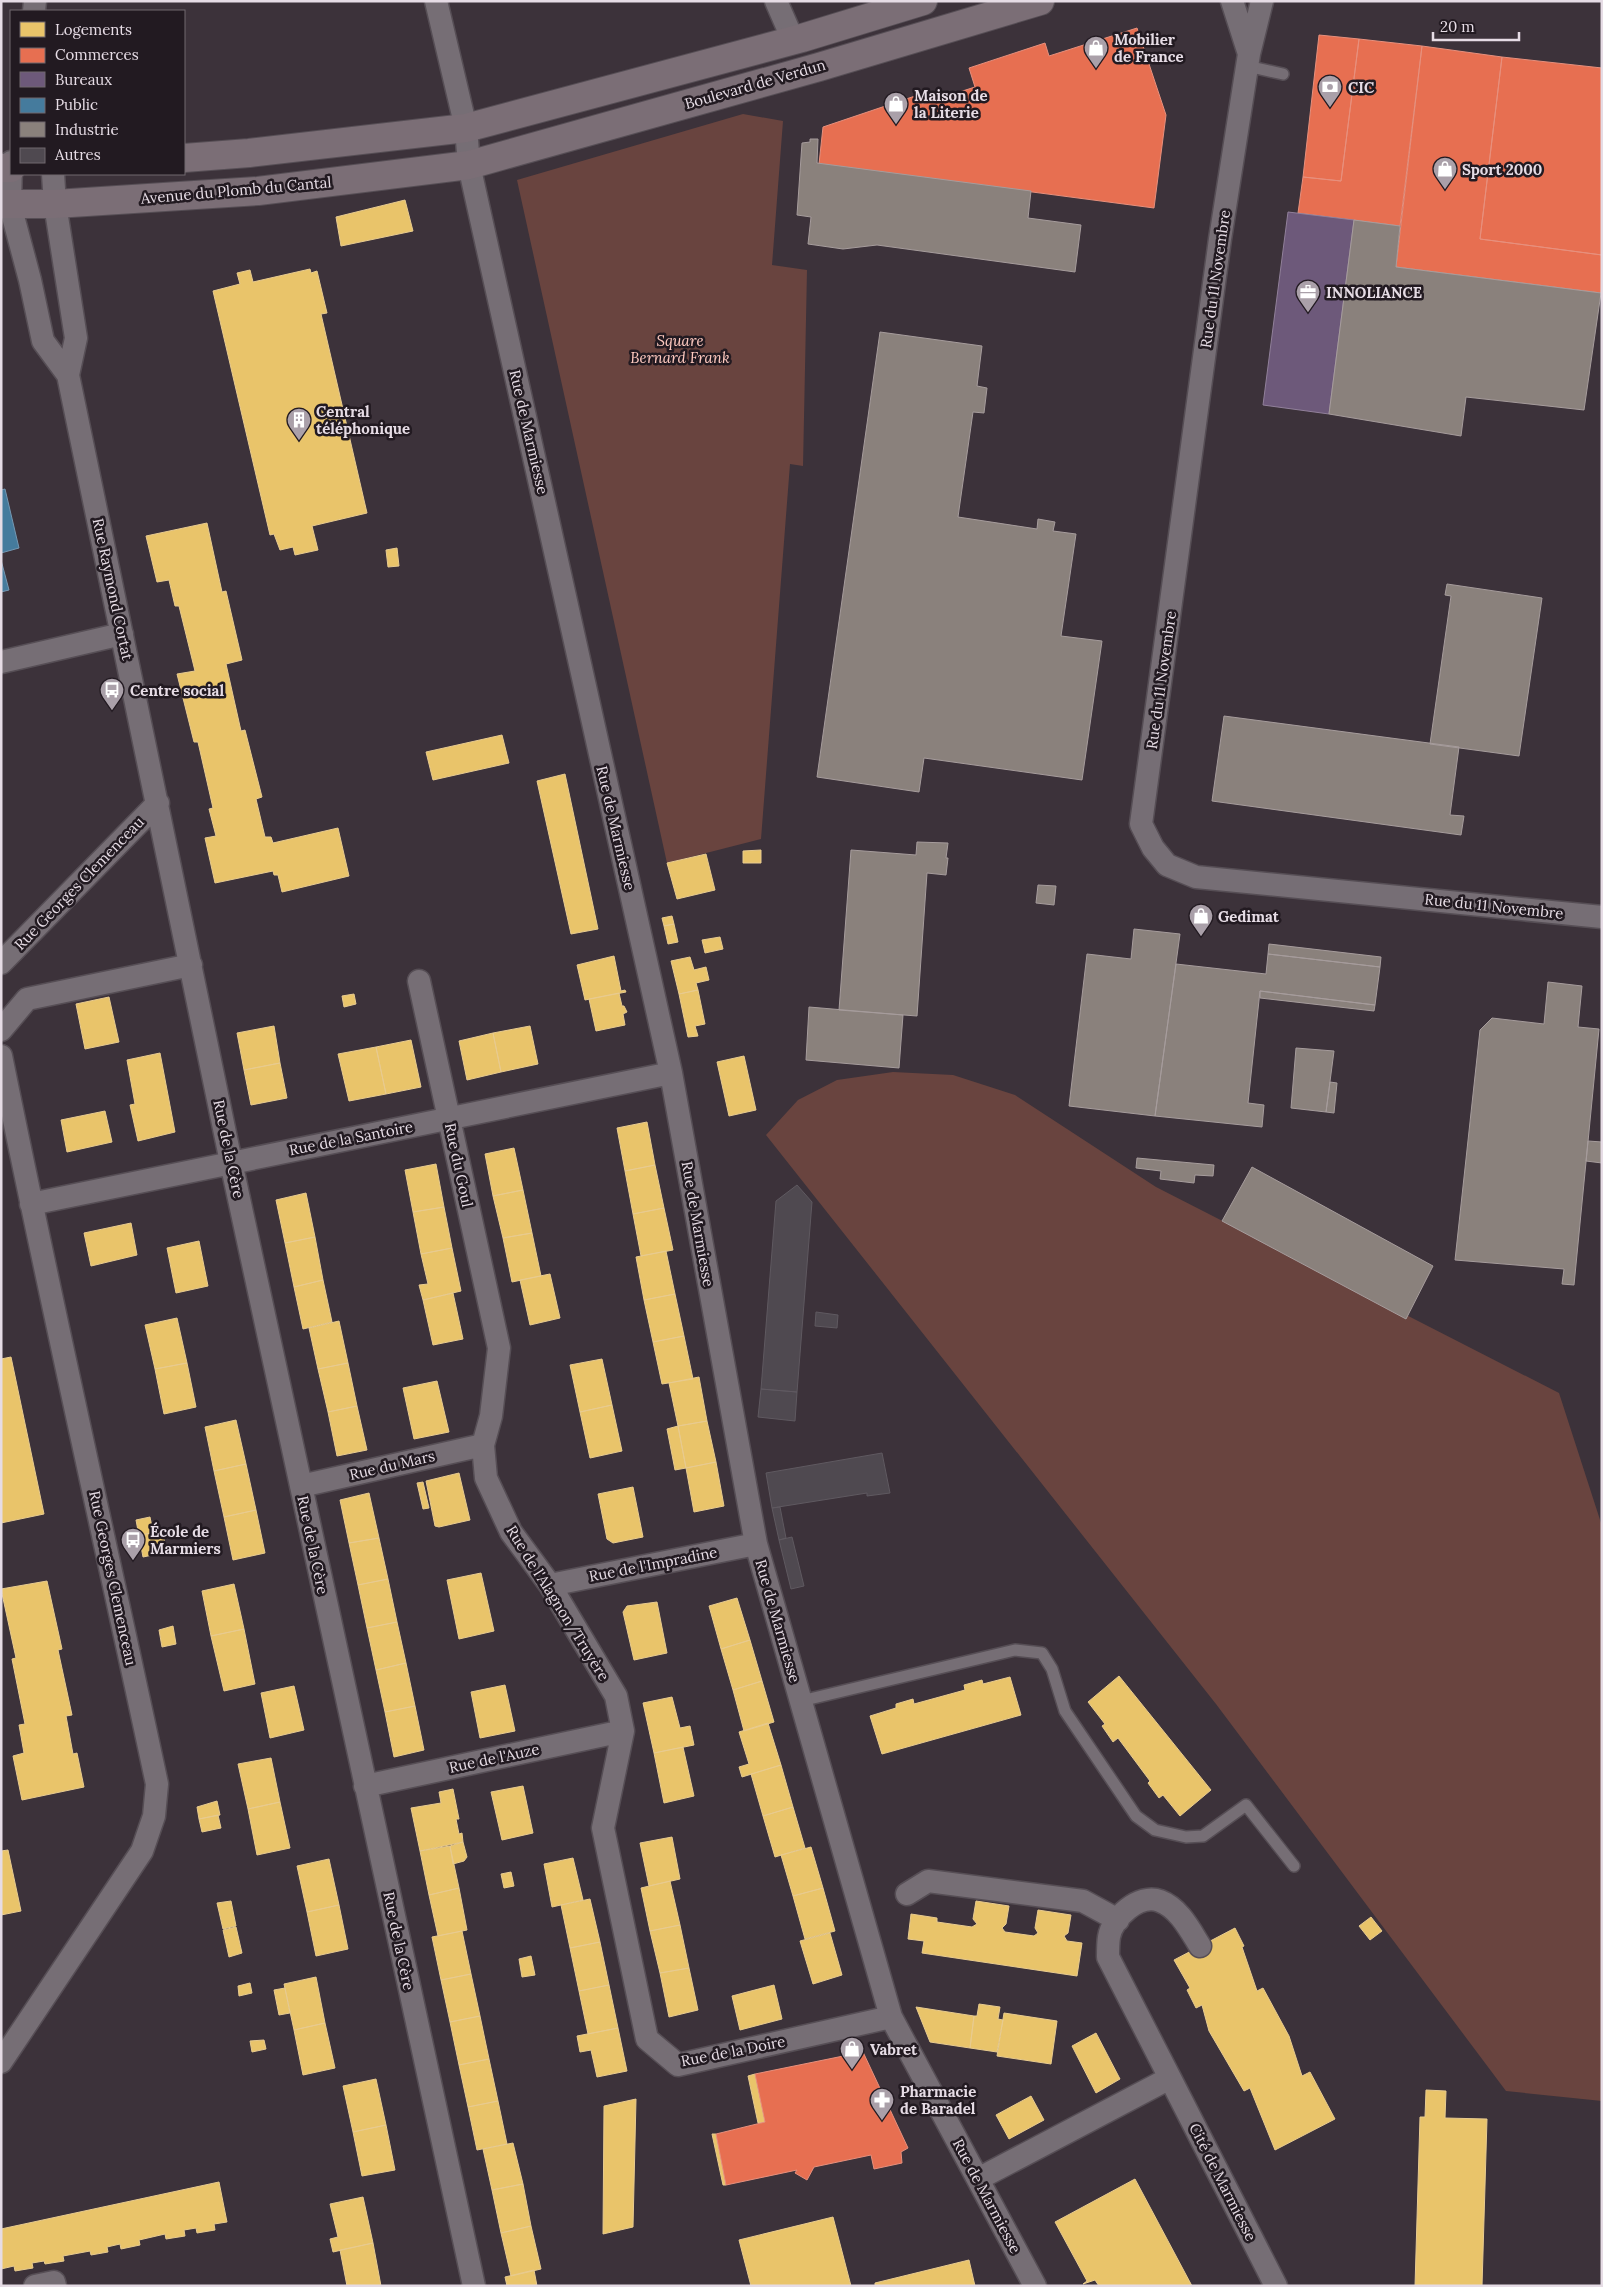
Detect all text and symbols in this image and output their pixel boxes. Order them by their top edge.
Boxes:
legend [10,10,185,175]
scale bar [1433,10,1519,42]
text: 20 m [1440,17,1475,36]
text: Logements [55,20,132,39]
place label: Mobilier de France [1114,30,1184,66]
shop icon: Mobilier de France [1083,35,1109,69]
text: Commerces [55,45,139,64]
street label: Boulevard de Verdun [682,55,828,113]
text: Bureaux [55,70,112,89]
bank icon: CIC [1317,74,1343,108]
place label: CIC [1348,78,1375,97]
place label: Maison de la Literie [914,86,988,122]
shop icon: Maison de la Literie [883,91,909,125]
text: Public [55,95,98,114]
text: Industrie [55,120,119,139]
text: Autres [54,145,101,164]
shop icon: Sport 2000 [1432,156,1458,190]
place label: Sport 2000 [1462,160,1542,179]
street label: Avenue du Plomb du Cantal [139,172,332,208]
street label: Rue du 11 Novembre [1196,209,1234,349]
office icon: INNOLIANCE [1295,279,1321,313]
place label: INNOLIANCE [1326,283,1422,302]
park label: Square Bernard Frank [630,331,730,367]
street label: Rue de Marmiesse [505,368,553,496]
place label: Central téléphonique [316,402,410,438]
building icon: Central téléphonique [286,407,312,441]
street label: Rue Raymond Cortat [89,516,137,662]
street label: Rue du 11 Novembre [1142,610,1180,750]
bus stop icon: Centre social [99,677,125,711]
place label: Centre social [130,681,224,700]
street label: Rue de Marmiesse [592,764,640,892]
street label: Rue Georges Clemenceau [10,812,148,954]
street label: Rue du 11 Novembre [1424,889,1564,923]
shop icon: Gedimat [1188,903,1214,937]
place label: Gedimat [1218,907,1280,926]
street label: Rue de la Cère [209,1098,249,1200]
street label: Rue de la Santoire [287,1117,415,1159]
street label: Rue du Goul [441,1121,477,1209]
street label: Rue de Marmiesse [678,1160,718,1288]
street label: Rue du Mars [347,1446,437,1484]
street label: Rue Georges Clemenceau [85,1489,141,1667]
street label: Rue de la Cère [293,1494,333,1596]
place label: École de Marmiers [150,1522,221,1558]
street label: Rue de l'Alagnon/Truyère [501,1522,614,1685]
bus stop icon: École de Marmiers [120,1527,146,1561]
street label: Rue de l'Impradine [587,1542,719,1586]
street label: Rue de Marmiesse [751,1557,805,1685]
street label: Rue de l'Auze [447,1739,541,1777]
street label: Rue de la Cère [379,1890,419,1992]
street label: Rue de la Doire [679,2032,787,2070]
shop icon: Vabret [839,2036,865,2070]
place label: Vabret [870,2040,918,2059]
place label: Pharmacie de Baradel [900,2082,976,2118]
pharmacy icon: Pharmacie de Baradel [869,2087,895,2121]
street label: Cité de Marmiesse [1185,2120,1261,2244]
street label: Rue de Marmiesse [949,2135,1025,2257]

